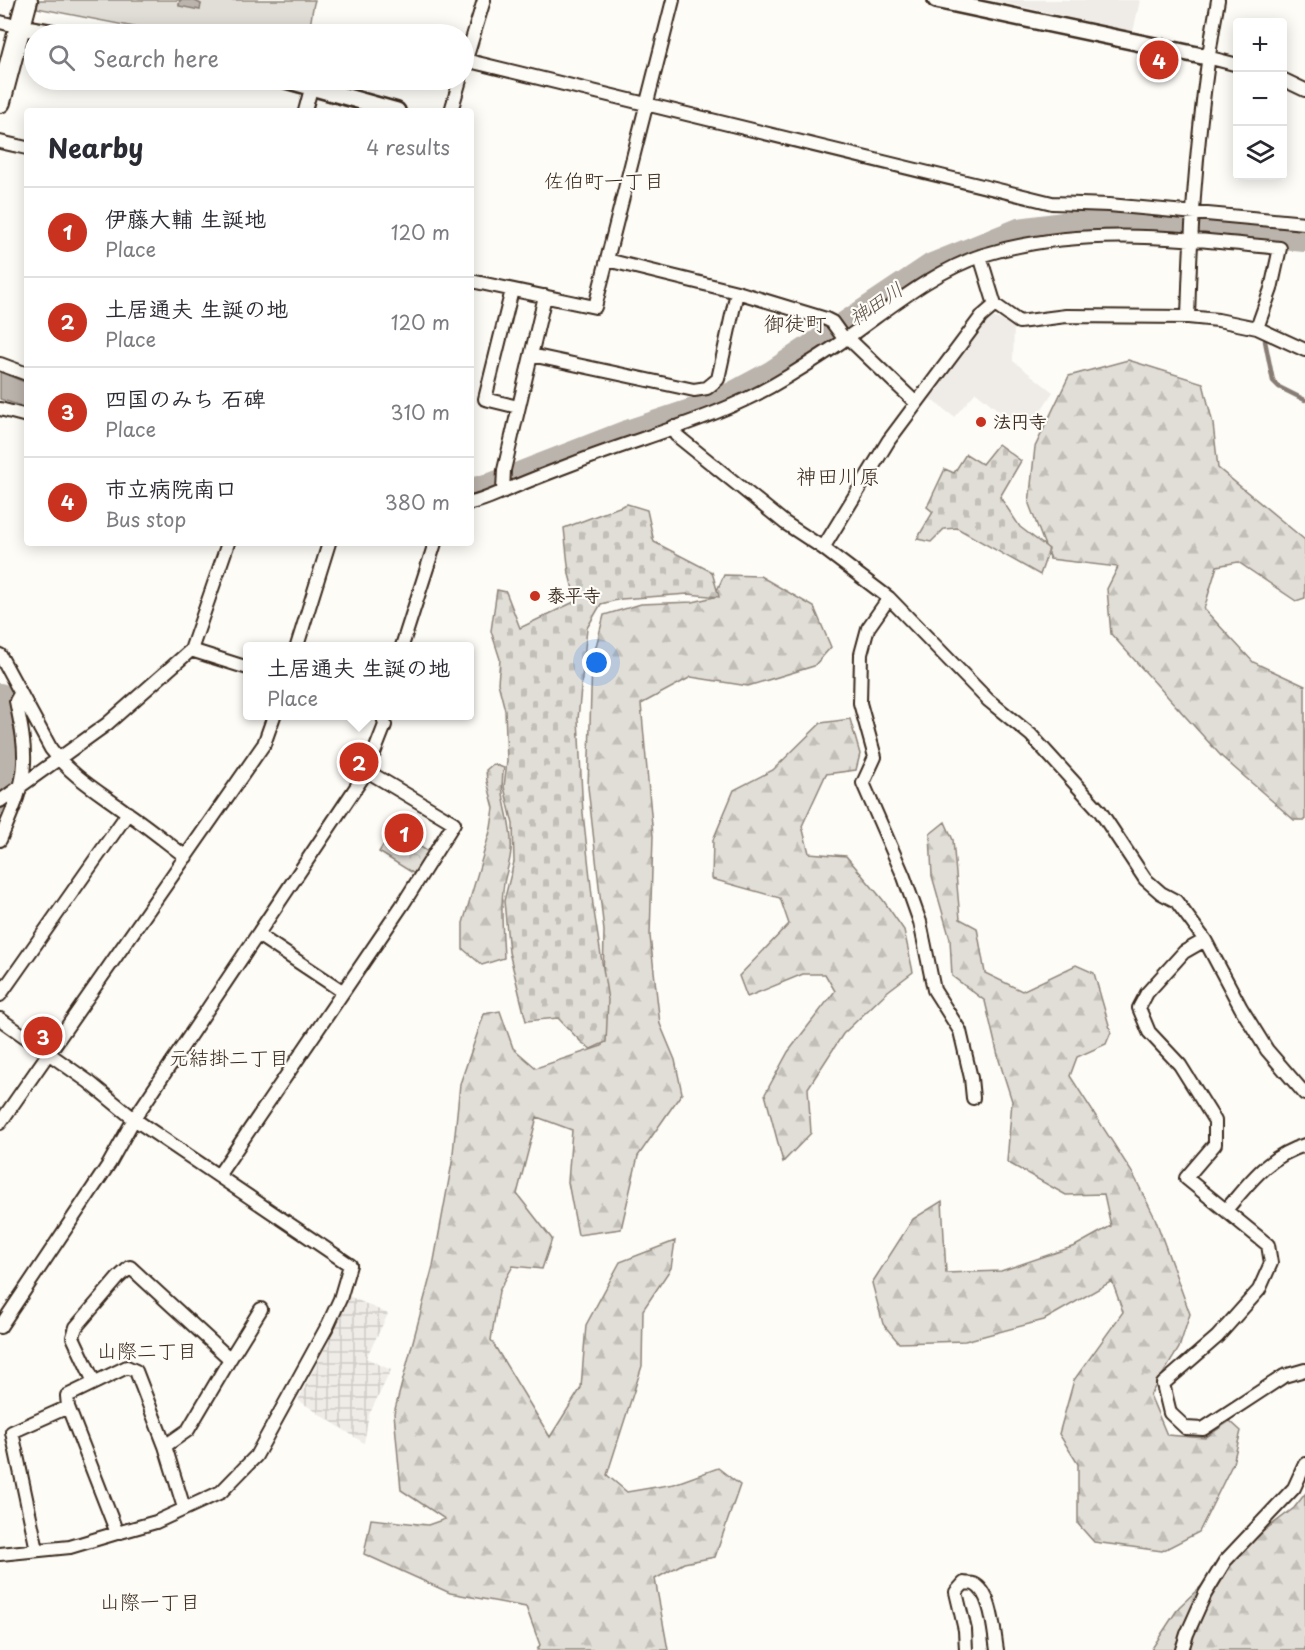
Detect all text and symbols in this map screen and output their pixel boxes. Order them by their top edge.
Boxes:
map controls [1233,18,1287,180]
button: + [1233,18,1287,72]
search box [24,24,474,90]
pin: 4 [1140,38,1178,82]
icon: search [45,41,78,74]
text: Search here [93,41,219,74]
button: − [1233,72,1287,126]
button: layers [1233,126,1287,180]
text: Nearby [48,128,143,167]
text: 4 results [366,132,450,162]
district label: 佐伯町一丁目 [544,165,664,195]
text: 伊藤大輔 生誕地 [105,201,266,234]
text: 1 [63,217,72,247]
text: 120 m [391,217,450,247]
text: Place [105,234,156,264]
water label: 神田川 [842,274,909,332]
text: 土居通夫 生誕の地 [105,291,288,324]
district label: 御徒町 [764,306,827,338]
text: 2 [60,307,75,337]
text: 120 m [391,307,450,337]
text: Place [105,324,156,354]
text: 四国のみち 石碑 [105,381,266,414]
text: 3 [61,397,74,427]
text: 310 m [390,397,450,427]
place label: 法円寺 [993,407,1047,434]
text: Place [105,414,156,444]
marker: 法円寺 [974,415,988,429]
district label: 神田川原 [796,459,880,491]
text: 市立病院南口 [105,471,237,504]
text: 4 [61,487,74,517]
text: 380 m [384,487,450,517]
text: Bus stop [105,504,186,534]
place label: 泰平寺 [547,581,601,608]
marker: 泰平寺 [528,589,542,603]
popup [243,642,474,720]
your location [582,648,611,677]
text: 土居通夫 生誕の地 [267,650,450,683]
text: Place [267,683,318,713]
pin: 2 [340,740,378,784]
pin: 1 [384,810,424,856]
pin: 3 [24,1014,63,1058]
district label: 元結掛二丁目 [169,1042,289,1072]
district label: 山際二丁目 [97,1335,197,1365]
district label: 山際一丁目 [100,1586,200,1616]

